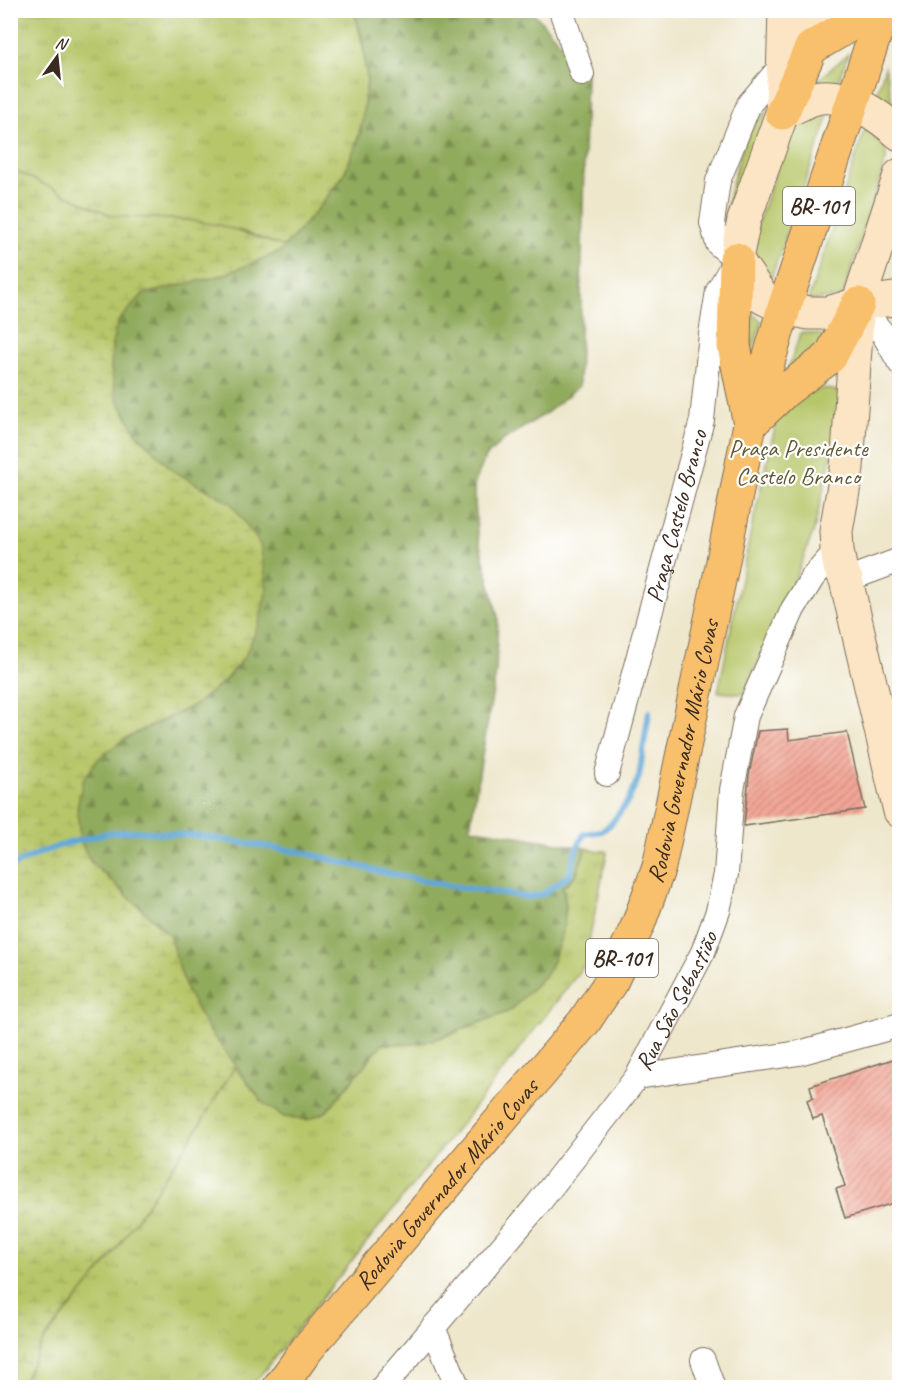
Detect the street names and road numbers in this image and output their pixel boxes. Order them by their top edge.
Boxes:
road number: BR-101 [783,187,855,225]
street label: Praça Castelo Branco [639,425,714,606]
street label: Rodovia Governador Mário Covas [640,615,726,887]
street label: Rua São Sebastião [628,926,725,1076]
road number: BR-101 [586,939,658,977]
street label: Rodovia Governador Mário Covas [349,1071,546,1296]

